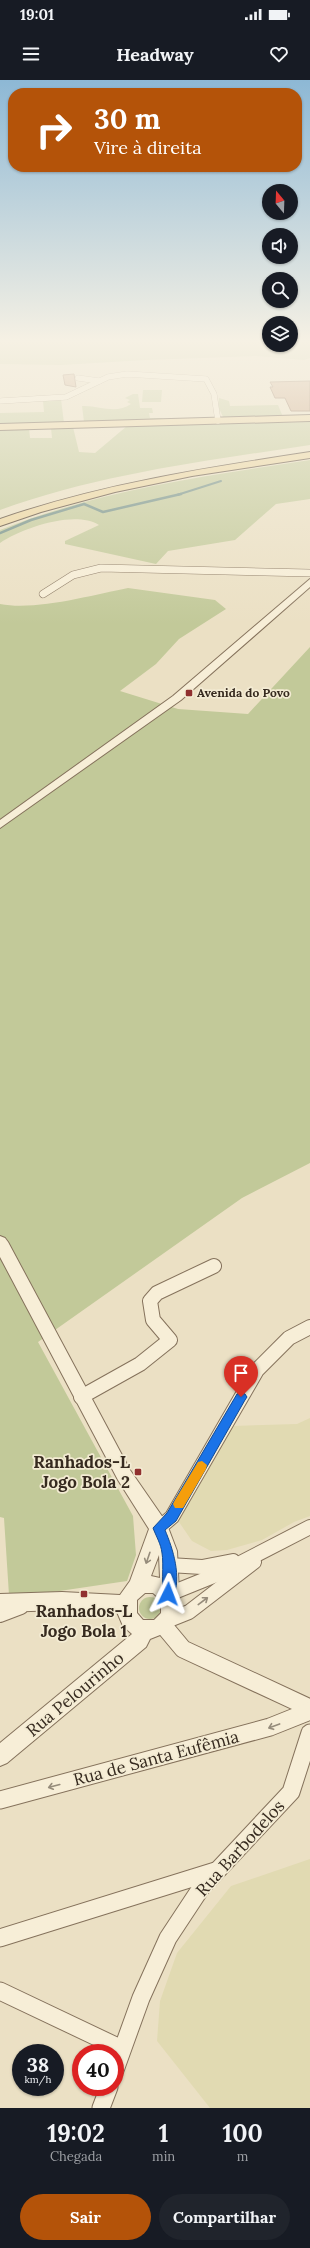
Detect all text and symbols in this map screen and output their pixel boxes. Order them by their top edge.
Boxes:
text: 19:01 [20,5,54,24]
icon: menu [20,43,42,65]
text: Headway [116,43,194,66]
icon: heart [268,43,290,65]
text: 30 m [94,101,161,137]
icon: right [28,104,80,156]
text: Vire à direita [94,136,202,159]
north arrow [262,184,298,220]
map controls [262,184,298,352]
button: sound [262,228,298,264]
button: search [262,272,298,308]
button: layers [262,316,298,352]
place label: Avenida do Povo [197,685,290,700]
marker: Avenida do Povo [184,688,194,698]
pin [224,1356,258,1397]
icon: arrive [230,1362,252,1384]
place label: Ranhados-L Jogo Bola 2 [33,1451,131,1493]
marker: Ranhados-L Jogo Bola 2 [133,1467,143,1477]
one-way arrow [144,1551,151,1564]
position arrow [147,1573,189,1615]
marker: Ranhados-L Jogo Bola 1 [79,1589,89,1599]
one-way arrow [197,1597,208,1605]
place label: Ranhados-L Jogo Bola 1 [36,1600,133,1642]
street label: Rua Pelourinho [22,1647,128,1741]
one-way arrow [268,1722,280,1730]
street label: Rua de Santa Eufêmia [71,1725,241,1791]
one-way arrow [48,1783,61,1790]
street label: Rua Barbodelos [191,1795,289,1901]
speed limit sign: 40 [72,2044,124,2096]
text: 38 [27,2052,49,2077]
text: km/h [24,2073,52,2086]
text: 19:02 [47,2118,105,2149]
text: 1 [159,2118,169,2149]
text: 100 [222,2118,263,2149]
text: Chegada [50,2148,102,2165]
text: min [152,2148,175,2165]
text: m [237,2148,248,2165]
button: Sair [20,2194,151,2240]
button: Compartilhar [159,2194,290,2240]

